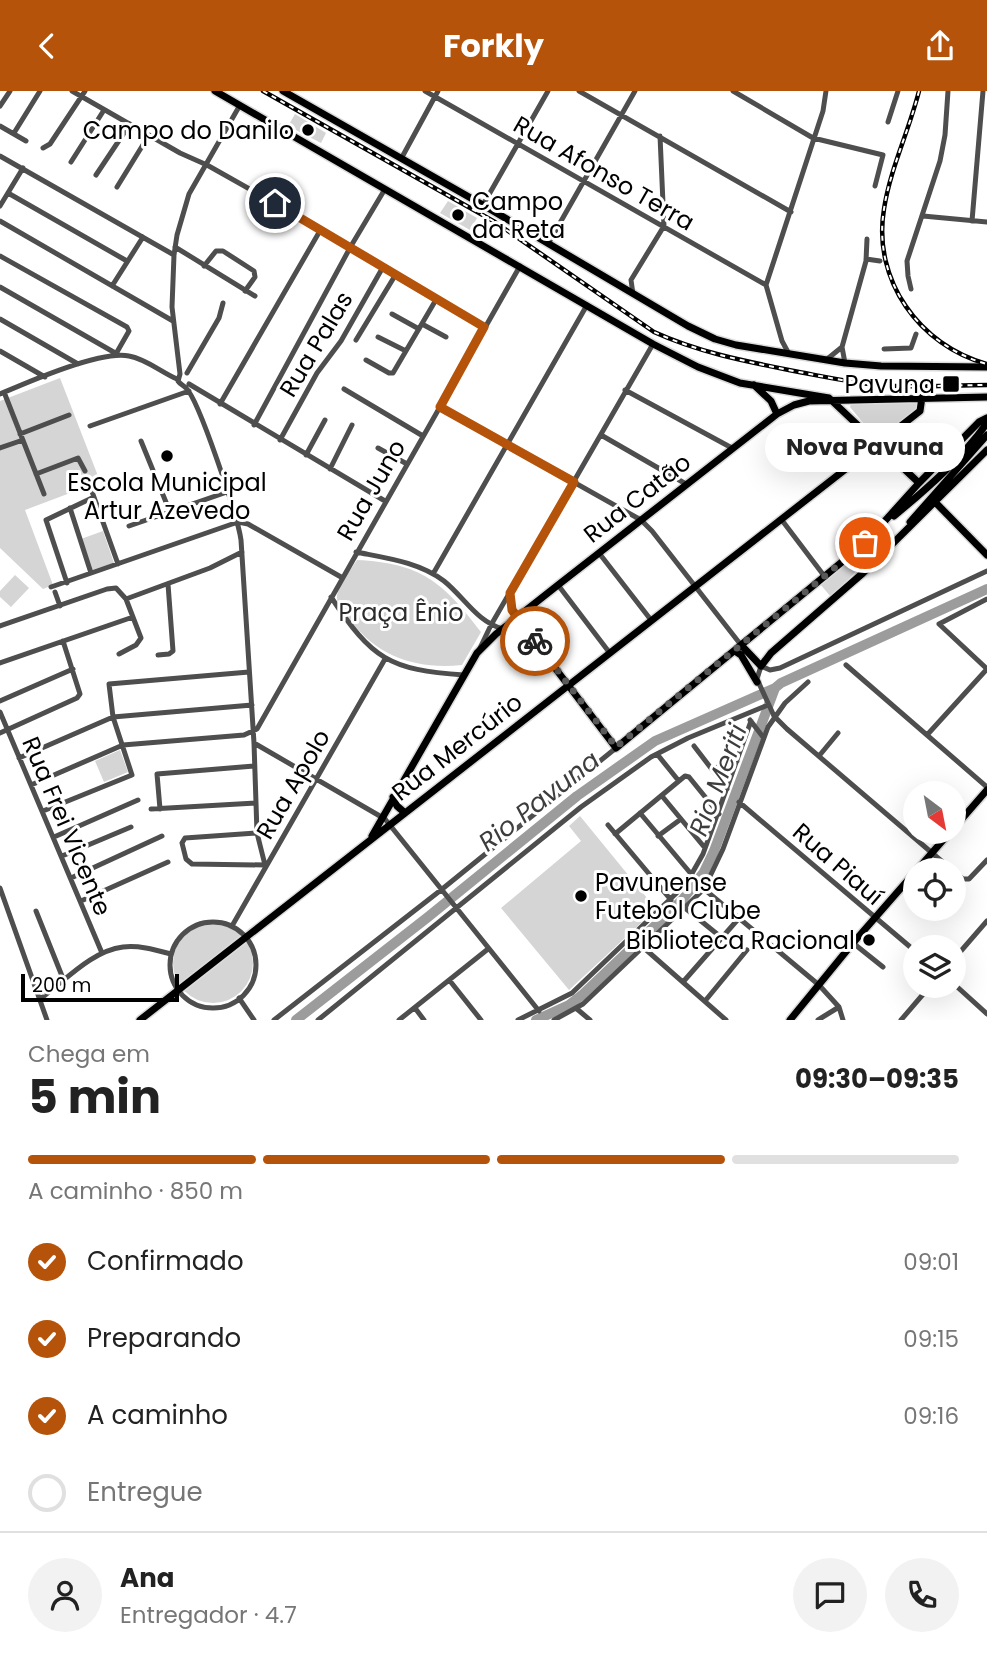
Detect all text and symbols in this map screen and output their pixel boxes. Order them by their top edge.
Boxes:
text: Forkly [443,23,544,68]
icon: back [28,27,66,65]
icon: share [921,27,959,65]
street label: Rua Afonso Terra [508,108,700,238]
place label: Campo do Danilo [83,114,294,147]
marker: Campo do Danilo [300,122,316,138]
pin [245,173,305,233]
icon: home [256,184,294,222]
place label: Campo da Reta [472,185,565,246]
marker: Campo da Reta [450,207,466,223]
street label: Rua Palas [272,285,360,403]
place label: Pavuna [844,368,935,401]
marker: Pavuna [941,374,961,394]
callout: Nova Pavuna [765,424,965,473]
text: Nova Pavuna [786,431,944,463]
street label: Rua Juno [329,434,413,546]
street label: Rua Catão [577,446,697,550]
marker: Escola Municipal Artur Azevedo [159,448,175,464]
place label: Escola Municipal Artur Azevedo [67,466,267,527]
pin [835,513,895,573]
icon: bag [846,524,884,562]
park label: Praça Ênio [338,596,464,629]
courier [500,606,570,676]
icon: bike [516,622,554,660]
street label: Rua Mercúrio [385,686,529,808]
water label: Rio Meriti [680,718,756,841]
street label: Rua Apolo [248,723,338,845]
street label: Rua Frei Vicente [14,731,120,921]
water label: Rio Pavuna [471,742,607,860]
north arrow [903,781,966,843]
map controls [903,781,966,998]
street label: Rua Piauí [786,816,890,913]
button: locate [903,858,966,921]
place label: Pavunense Futebol Clube [595,866,761,927]
marker: Pavunense Futebol Clube [573,888,589,904]
place label: Biblioteca Racional [626,924,855,957]
marker: Biblioteca Racional [861,932,877,948]
button: layers [903,935,966,998]
scale bar [21,971,178,1003]
text: 200 m [32,972,91,999]
text: Chega em [28,1038,150,1070]
text: 09:30–09:35 [795,1061,959,1097]
text: 5 min [28,1065,161,1129]
text: A caminho · 850 m [28,1175,243,1207]
icon: check [28,1243,66,1281]
text: Confirmado [87,1243,244,1279]
text: 09:01 [903,1246,959,1278]
icon: check [28,1320,66,1358]
text: Preparando [87,1320,241,1356]
text: 09:15 [903,1323,959,1355]
icon: check [28,1397,66,1435]
text: A caminho [87,1397,228,1433]
text: 09:16 [903,1400,959,1432]
text: Entregue [87,1474,203,1510]
button: person [28,1558,102,1632]
button: chat [793,1558,867,1632]
button: phone [885,1558,959,1632]
text: Ana [120,1560,174,1596]
text: Entregador · 4.7 [120,1599,297,1631]

